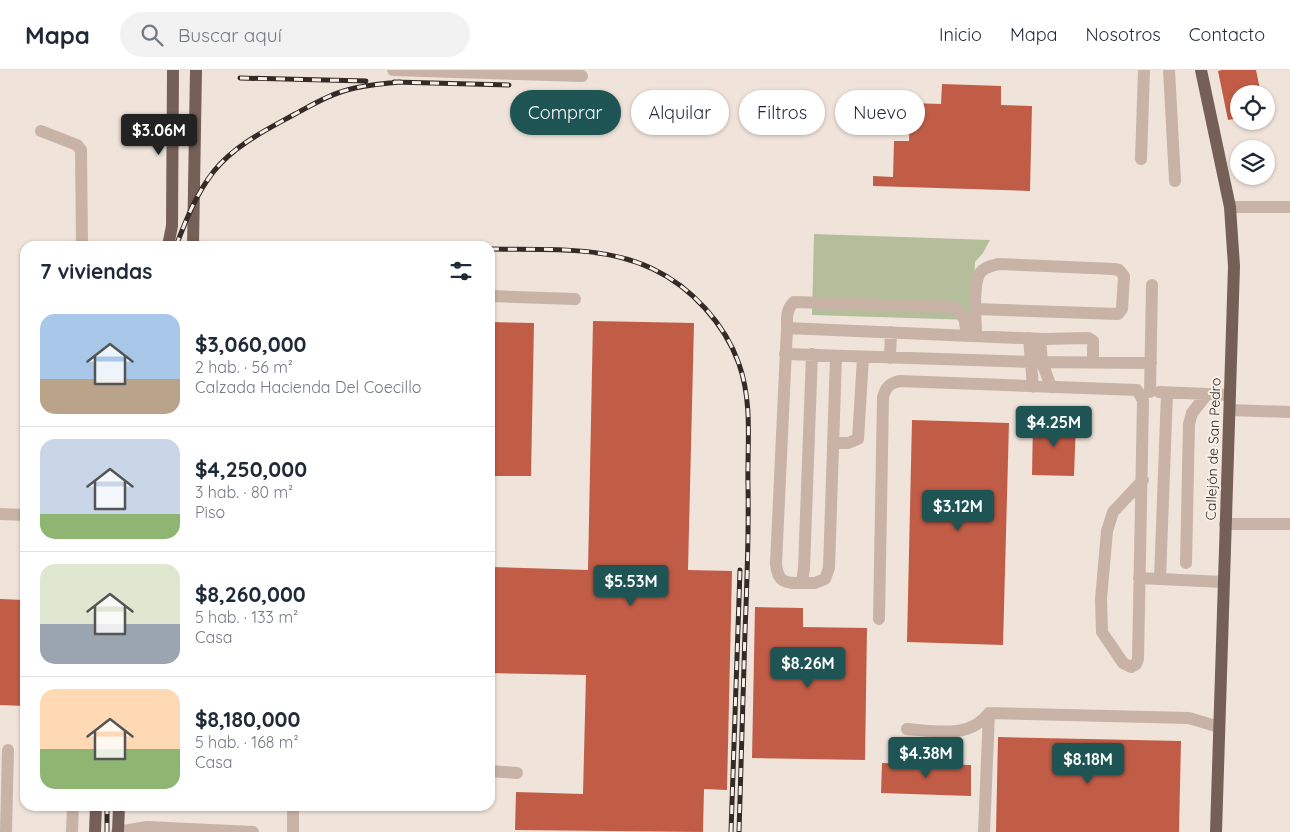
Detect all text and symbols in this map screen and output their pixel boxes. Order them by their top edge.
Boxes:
search box [120,12,470,57]
text: Mapa [25,20,90,50]
icon: search [138,21,166,49]
text: Buscar aquí [178,23,282,47]
text: Inicio [939,23,982,46]
text: Mapa [1010,23,1058,46]
text: Nosotros [1086,23,1161,46]
text: Contacto [1189,23,1265,46]
map controls [1230,85,1275,185]
button: locate [1230,85,1275,130]
chip: Comprar [510,90,621,135]
chip: Alquilar [631,90,729,135]
chip: Filtros [739,90,825,135]
chip: Nuevo [835,90,925,135]
pin: $3.06M [118,114,200,156]
text: $3.06M [132,120,186,140]
button: layers [1230,140,1275,185]
icon: filters [447,257,475,285]
text: 7 viviendas [40,258,152,284]
text: $3,060,000 [195,331,306,357]
icon: home [80,334,140,394]
text: 2 hab. · 56 m² [195,357,293,377]
text: Calzada Hacienda Del Coecillo [195,377,421,397]
street label: Callejón de San Pedro [1202,377,1224,521]
pin: $4.25M [1013,406,1095,448]
text: $4.25M [1027,412,1081,432]
text: $4,250,000 [195,456,307,482]
icon: home [80,459,140,519]
text: 3 hab. · 80 m² [195,482,293,502]
pin: $3.12M [917,490,999,532]
text: $3.12M [933,496,983,516]
text: Piso [195,502,225,522]
pin: $5.53M [590,564,672,607]
text: $5.53M [604,571,658,591]
text: $8,260,000 [195,581,306,607]
icon: home [80,584,140,644]
text: 5 hab. · 133 m² [195,607,298,627]
text: Casa [195,627,232,647]
pin: $8.26M [767,646,849,689]
text: $8.26M [781,653,835,673]
text: $8,180,000 [195,706,300,732]
icon: home [80,709,140,769]
text: 5 hab. · 168 m² [195,732,299,752]
pin: $4.38M [885,736,967,779]
pin: $8.18M [1047,742,1129,785]
text: $4.38M [899,743,953,763]
text: $8.18M [1063,749,1113,769]
text: Casa [195,752,232,772]

